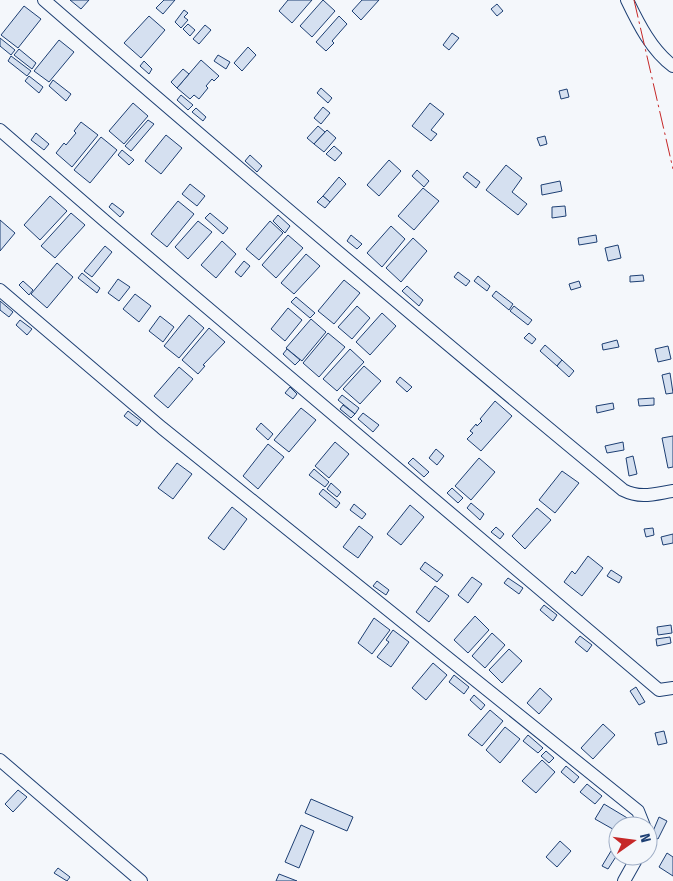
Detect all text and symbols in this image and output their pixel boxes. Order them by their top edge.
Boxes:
north arrow [608,816,658,866]
text: N [636,832,654,844]

